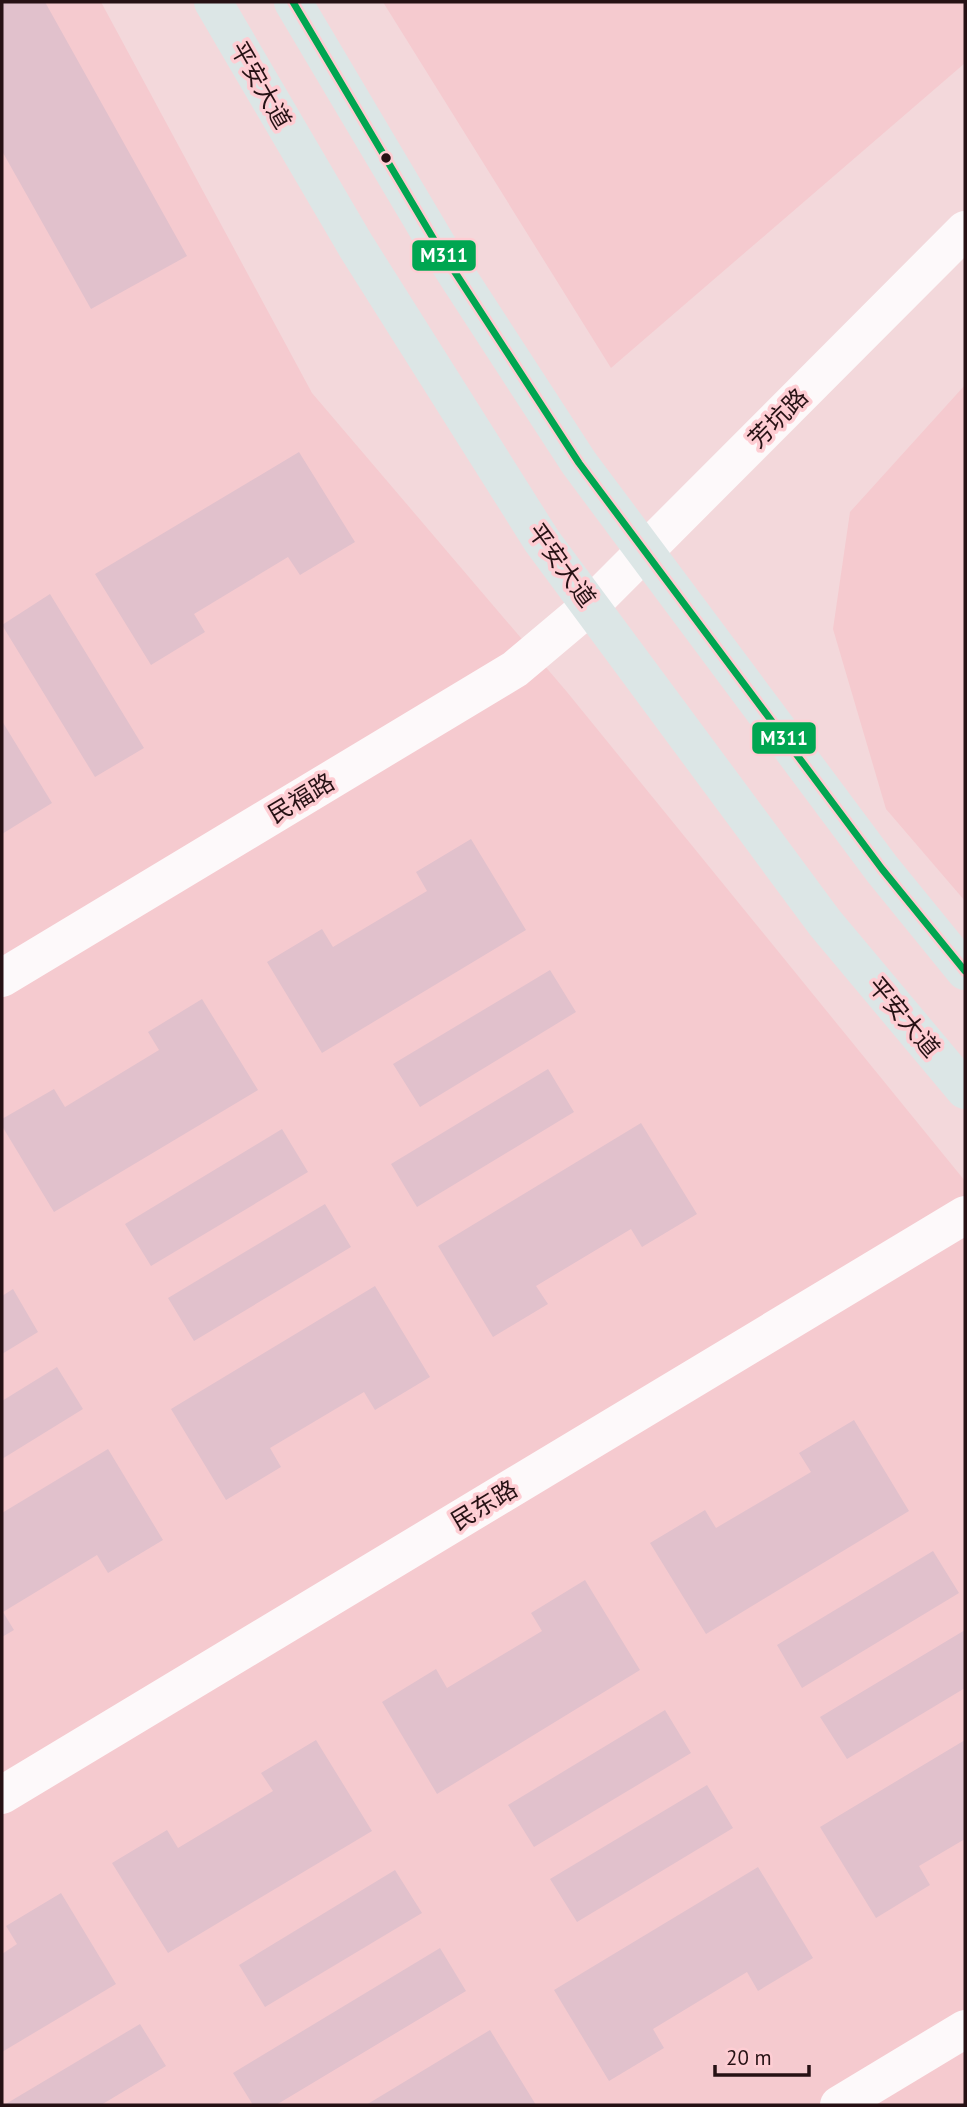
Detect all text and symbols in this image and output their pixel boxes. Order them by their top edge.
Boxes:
street label: 平安大道 [224,36,298,134]
unlabelled marker [379,151,393,165]
line badge: M311 [411,239,477,272]
text: M311 [420,243,468,267]
street label: 芳坑路 [742,382,814,454]
street label: 平安大道 [521,517,603,613]
line badge: M311 [751,721,817,755]
text: M311 [760,726,808,750]
street label: 民福路 [262,766,340,830]
street label: 平安大道 [861,970,947,1064]
street label: 民东路 [445,1473,523,1537]
scale bar [715,2034,810,2078]
text: 20 m [726,2044,772,2071]

